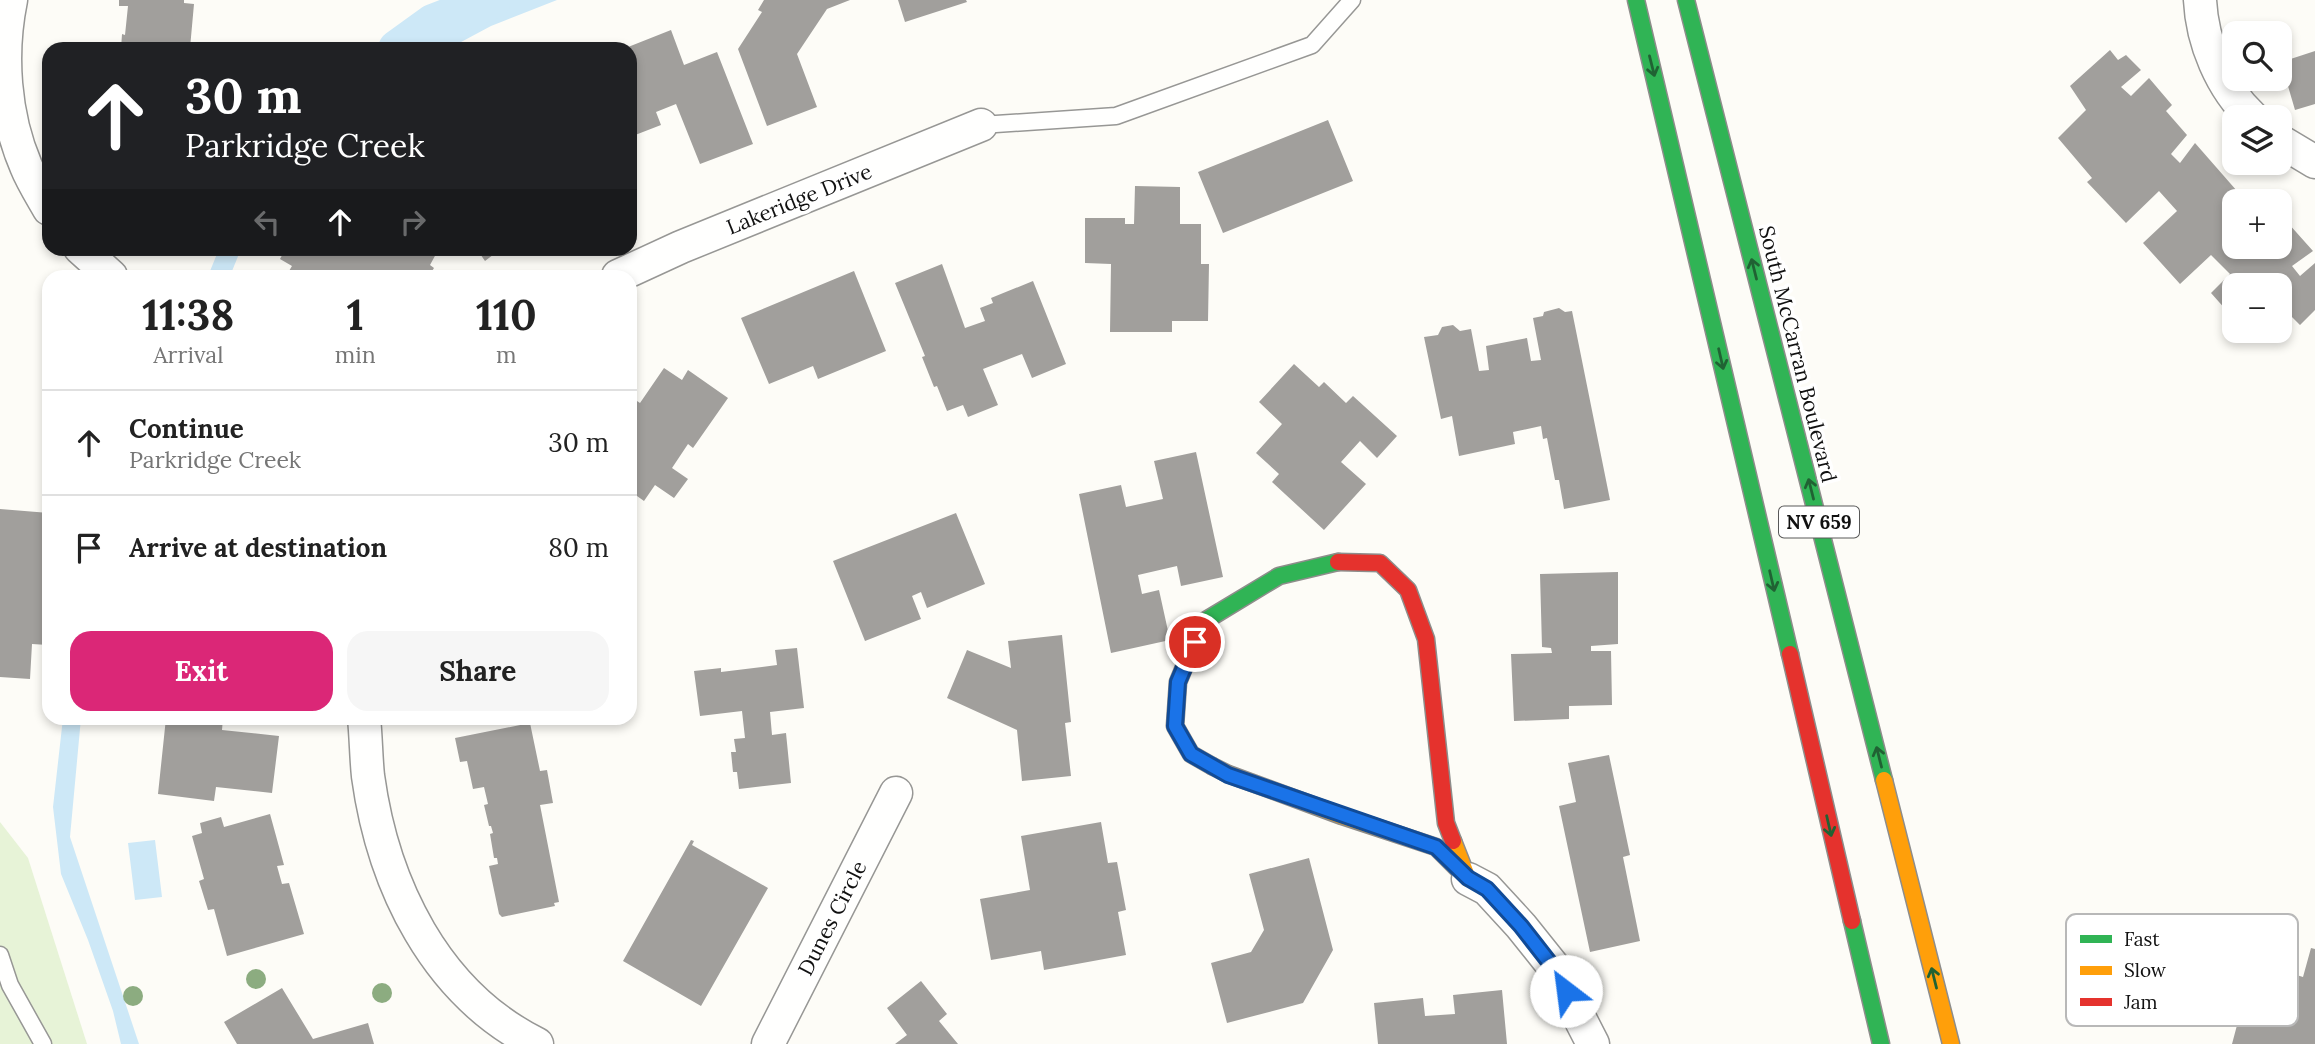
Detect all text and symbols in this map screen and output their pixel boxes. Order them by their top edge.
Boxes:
map controls [2222,21,2292,343]
button: search [2222,21,2292,91]
one-way arrow [1646,54,1659,77]
text: 30 m [185,64,302,126]
icon: ahead [70,70,161,161]
button: layers [2222,105,2292,175]
text: Parkridge Creek [185,125,425,166]
street label: Lakeridge Drive [722,158,876,240]
button: + [2222,189,2292,259]
icon: left [248,203,286,241]
icon: ahead [321,203,359,241]
icon: right [394,203,432,241]
street label: South McCarran Boulevard [1753,223,1843,485]
one-way arrow [1747,258,1760,280]
button: − [2222,273,2292,343]
text: 11:38 [142,288,234,342]
text: 1 [347,288,364,342]
text: 110 [476,288,537,342]
text: Arrival [153,340,223,369]
text: min [335,340,376,369]
text: m [496,340,517,369]
one-way arrow [1715,347,1728,370]
text: Continue [129,412,244,445]
icon: ahead [70,424,108,462]
text: 30 m [548,426,609,459]
text: Parkridge Creek [129,445,301,474]
one-way arrow [1804,478,1817,501]
road number: NV 659 [1779,506,1859,538]
icon: arrive [70,529,108,567]
text: Arrive at destination [129,531,387,564]
text: 80 m [548,531,609,564]
one-way arrow [1766,569,1779,592]
pin [1165,612,1225,672]
icon: arrive [1176,623,1214,661]
button: Exit [70,631,333,711]
button: Share [347,631,609,711]
one-way arrow [1872,746,1885,769]
one-way arrow [1823,814,1836,837]
street label: Dunes Circle [792,856,872,980]
legend [2066,914,2298,1026]
text: Fast [2124,927,2160,951]
position arrow [1529,954,1603,1028]
text: Slow [2124,958,2167,982]
one-way arrow [1927,967,1940,990]
text: Jam [2123,990,2158,1014]

